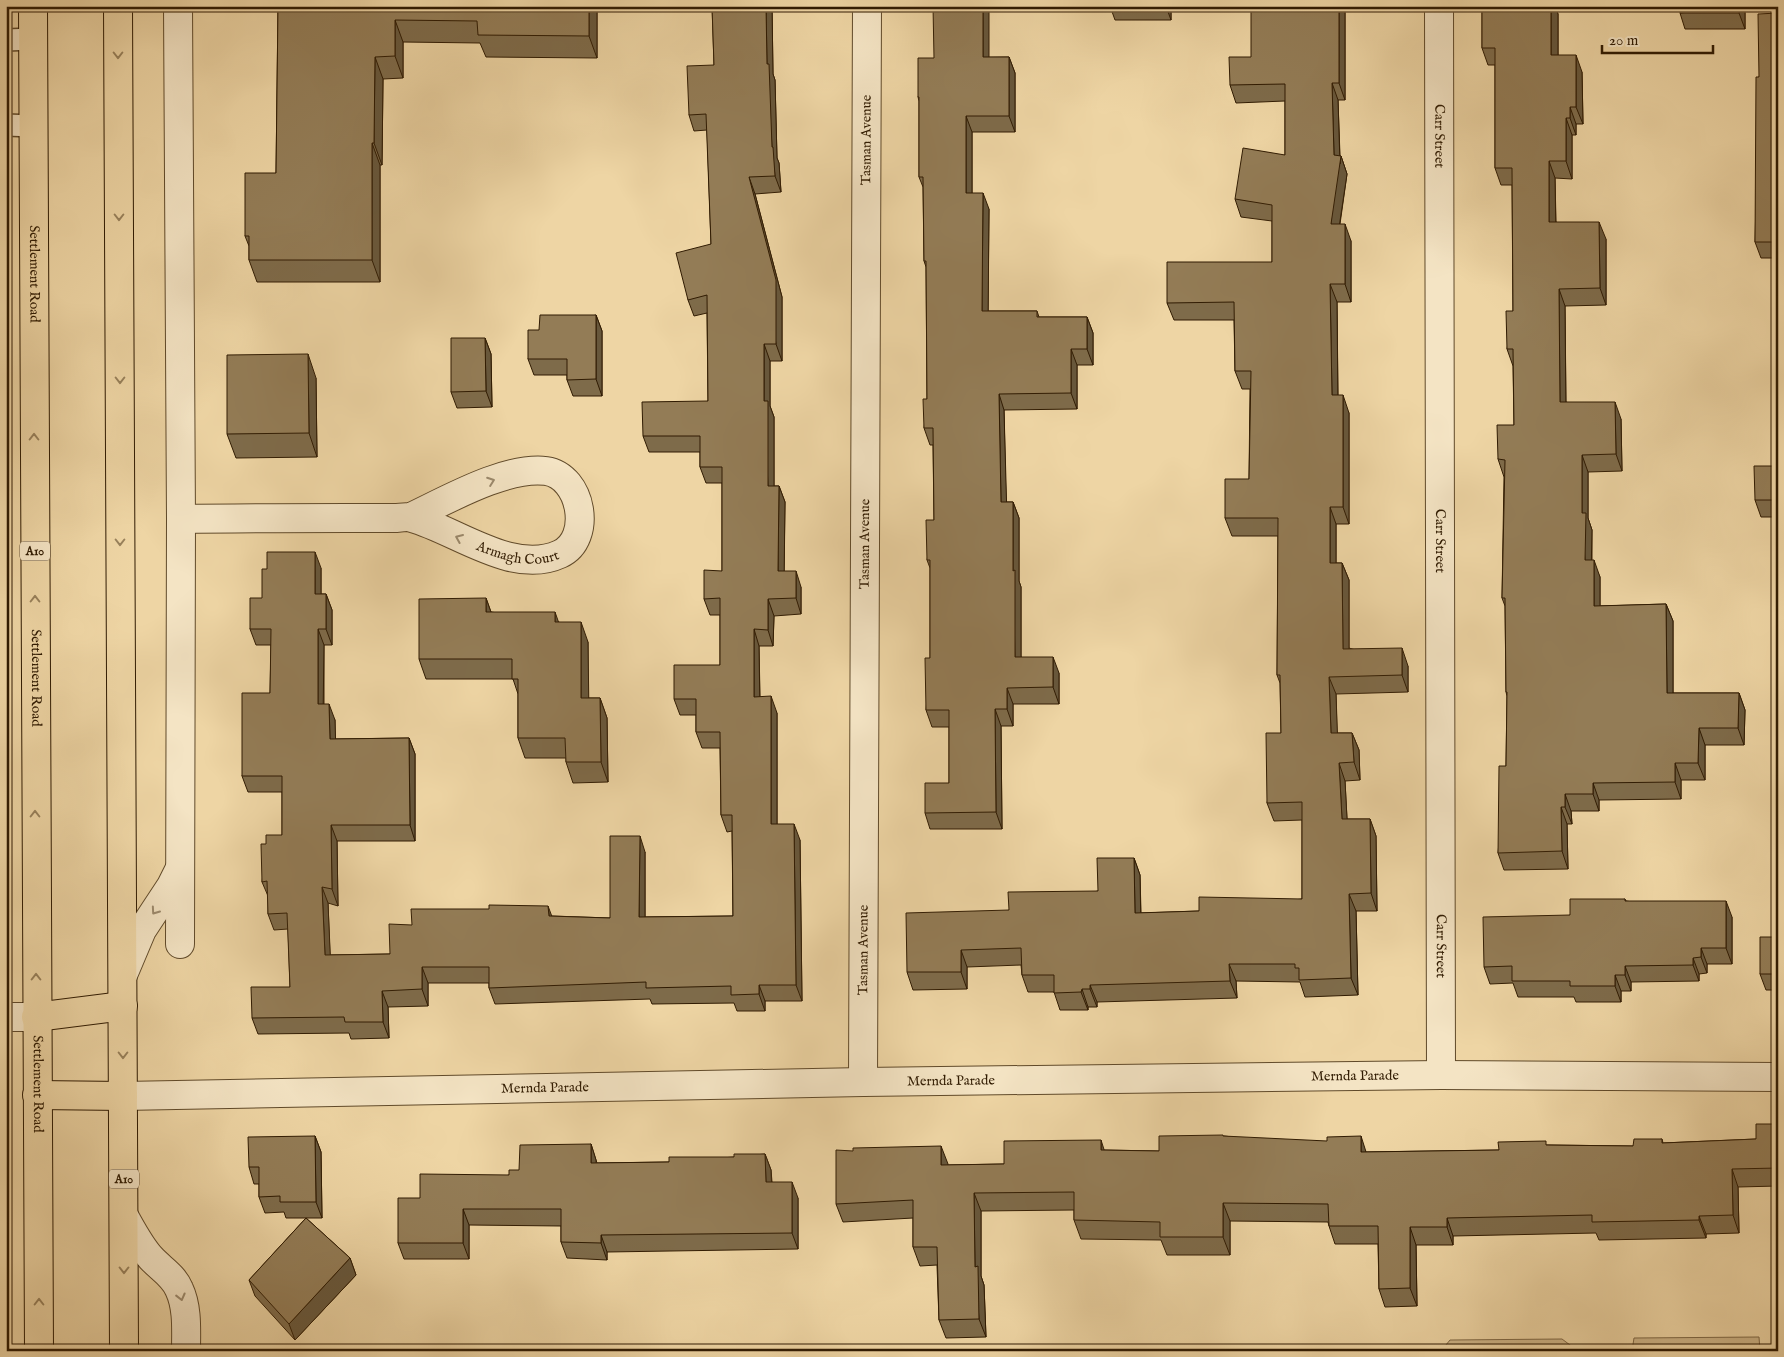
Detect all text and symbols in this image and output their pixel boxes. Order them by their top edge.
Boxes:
scale bar [1602,22,1713,54]
text: 20 m [1609,31,1639,50]
one-way arrow [113,52,123,59]
street label: Tasman Avenue [857,94,876,185]
street label: Carr Street [1430,104,1448,168]
one-way arrow [114,214,124,222]
street label: Settlement Road [25,225,43,323]
one-way arrow [115,376,125,384]
one-way arrow [29,432,39,440]
one-way arrow [486,477,495,487]
street label: Tasman Avenue [856,498,874,589]
street label: Carr Street [1431,509,1449,573]
one-way arrow [455,533,464,544]
street label: Armagh Court [473,537,562,569]
one-way arrow [115,539,125,547]
road number: A10 [20,542,50,560]
one-way arrow [30,595,40,602]
street label: Settlement Road [27,629,45,727]
one-way arrow [30,810,41,818]
street label: Tasman Avenue [854,904,873,995]
one-way arrow [152,905,161,915]
street label: Carr Street [1432,914,1450,978]
one-way arrow [31,972,41,980]
street label: Settlement Road [29,1035,47,1133]
one-way arrow [118,1052,128,1059]
street label: Mernda Parade [1311,1067,1399,1086]
street label: Mernda Parade [907,1071,995,1090]
street label: Mernda Parade [501,1078,590,1098]
road number: A10 [109,1170,139,1188]
one-way arrow [119,1266,129,1274]
one-way arrow [175,1293,186,1302]
one-way arrow [34,1298,44,1306]

